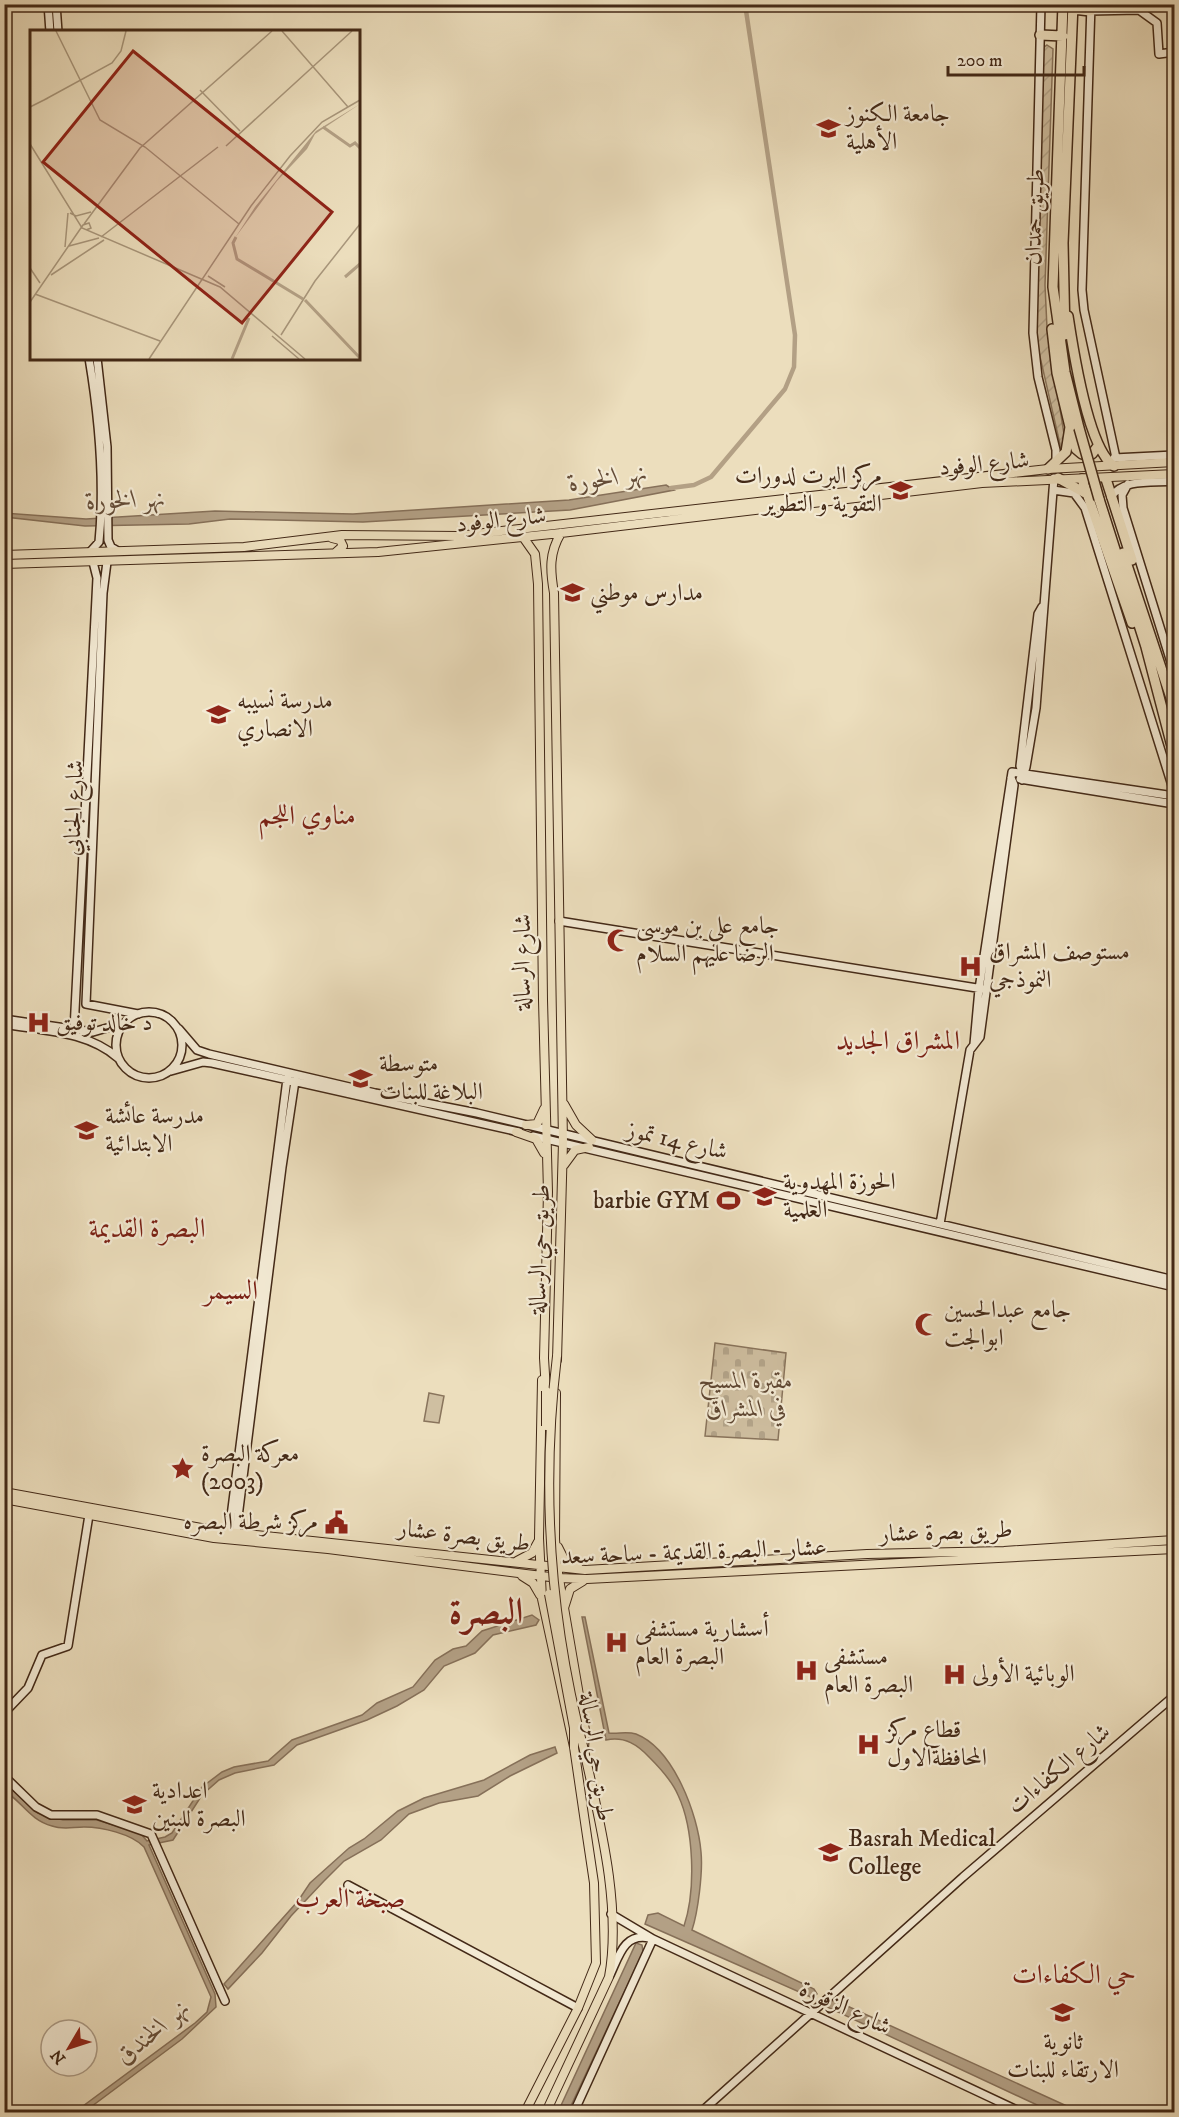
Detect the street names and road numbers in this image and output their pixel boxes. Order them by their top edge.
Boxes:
street label: طريق حمدان [1018,168,1052,266]
street label: شارع الوفود [938,445,1031,487]
street label: شارع الوفود [454,500,548,544]
street label: شارع الجنابي [57,759,95,857]
street label: شارع الرسالة [508,914,542,1011]
street label: شارع 14 تموز [621,1114,731,1171]
street label: طريق حي الرسالة [523,1184,560,1316]
street label: طريق بصرة عشار [394,1513,532,1559]
street label: طريق بصرة عشار [877,1515,1013,1549]
street label: عشار - البصرة القديمة - ساحة سعد [561,1532,827,1572]
street label: طريق حي الرسالة [569,1690,620,1824]
street label: شارع الكفاءات [1001,1717,1119,1824]
street label: شارع الزقورة [793,1974,896,2046]

